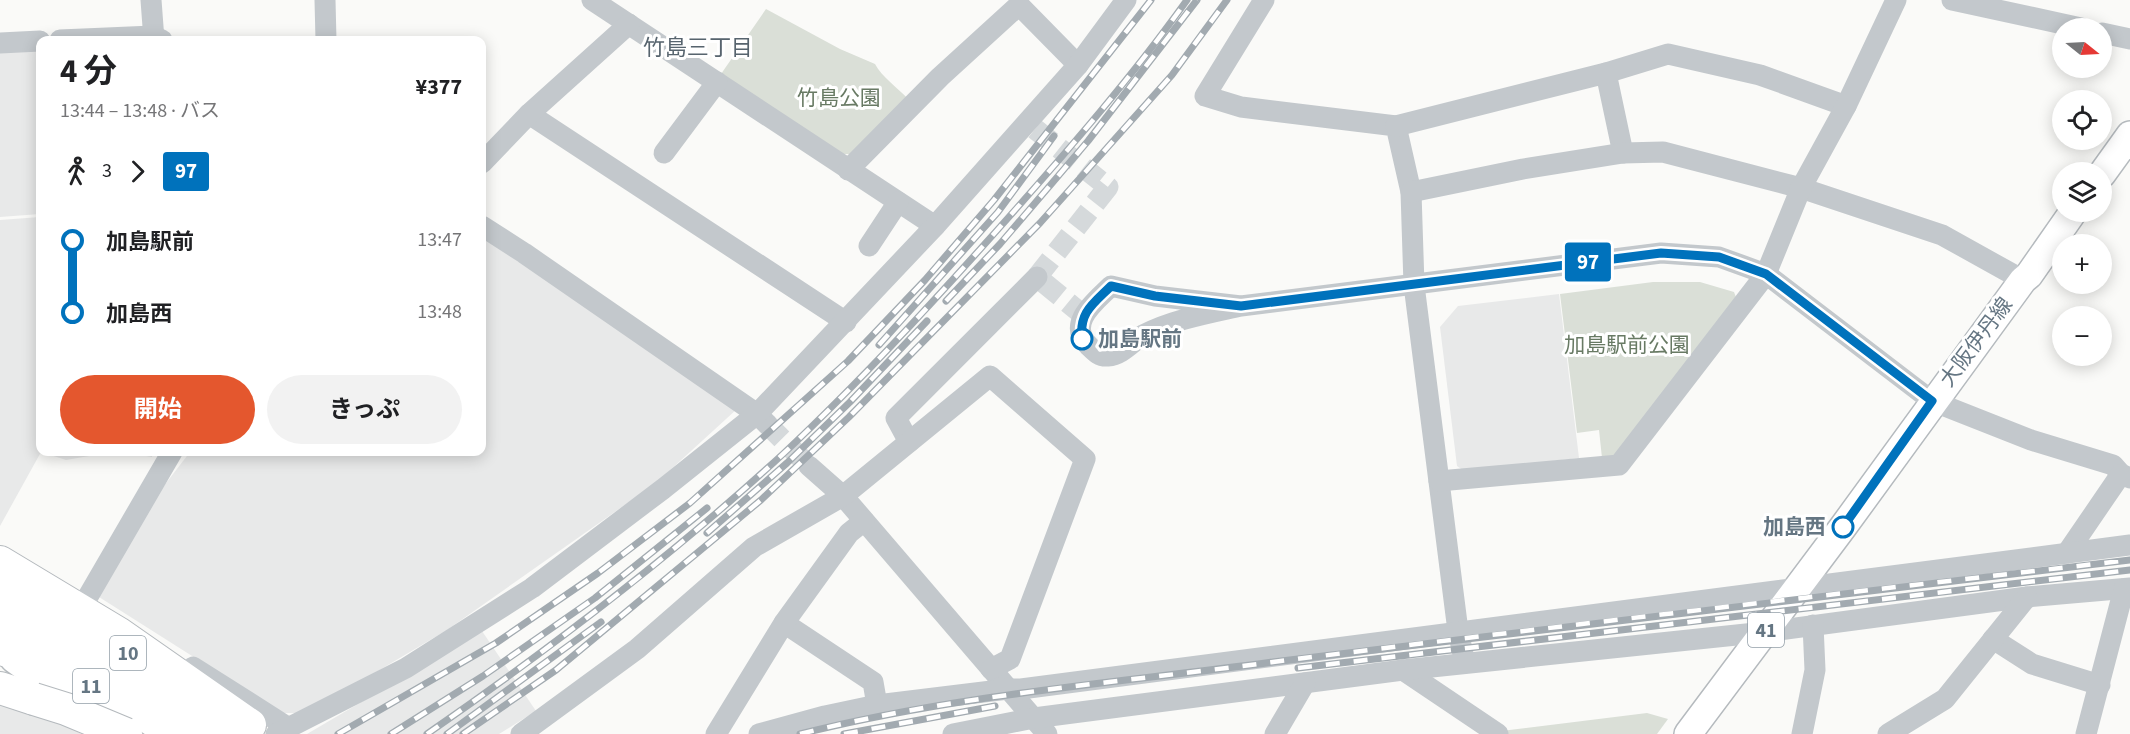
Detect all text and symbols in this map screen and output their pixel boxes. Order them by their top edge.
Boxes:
north arrow [2052,18,2112,78]
map controls [2052,18,2112,366]
district label: 竹島三丁目 [643,32,753,64]
text: 4 分 [60,48,117,95]
text: ¥377 [416,71,462,103]
park label: 竹島公園 [797,83,881,113]
button: locate [2052,90,2112,150]
text: 13:44 – 13:48 · バス [60,97,220,125]
icon: walk [60,155,93,188]
icon: forward [121,155,154,188]
text: 97 [175,156,197,186]
text: 3 [102,157,112,185]
button: layers [2052,162,2112,222]
text: 加島駅前 [106,226,194,258]
text: 13:47 [417,226,462,254]
button: + [2052,234,2112,294]
line badge: 97 [1561,242,1615,282]
text: 97 [1577,247,1599,277]
street label: 大阪伊丹線 [1932,291,2020,393]
text: 加島西 [106,298,172,330]
text: 13:48 [417,298,462,326]
button: − [2052,306,2112,366]
place label: 加島駅前 [1098,324,1182,354]
marker: 加島駅前 [1071,328,1093,350]
park label: 加島駅前公園 [1564,330,1690,360]
button: 開始 [60,375,255,444]
button: きっぷ [267,375,462,444]
place label: 加島西 [1763,512,1826,542]
marker: 加島西 [1832,516,1854,538]
road number: 41 [1748,613,1784,647]
road number: 10 [110,636,146,670]
road number: 11 [73,669,109,703]

